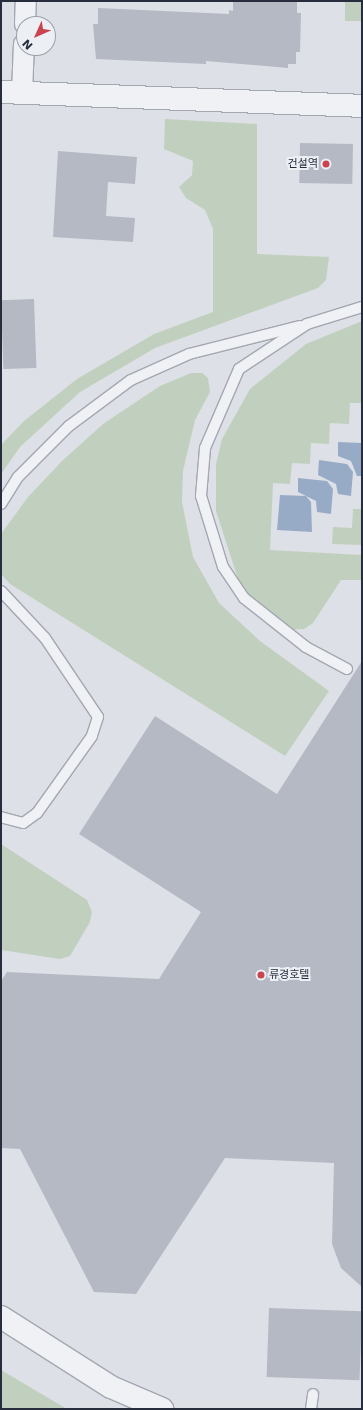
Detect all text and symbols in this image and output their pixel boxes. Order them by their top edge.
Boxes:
north arrow [16,16,56,56]
text: N [20,36,36,52]
place label: 건설역 [288,157,318,171]
marker: 건설역 [321,159,331,169]
place label: 류경호텔 [269,968,309,982]
marker: 류경호텔 [256,970,266,980]

